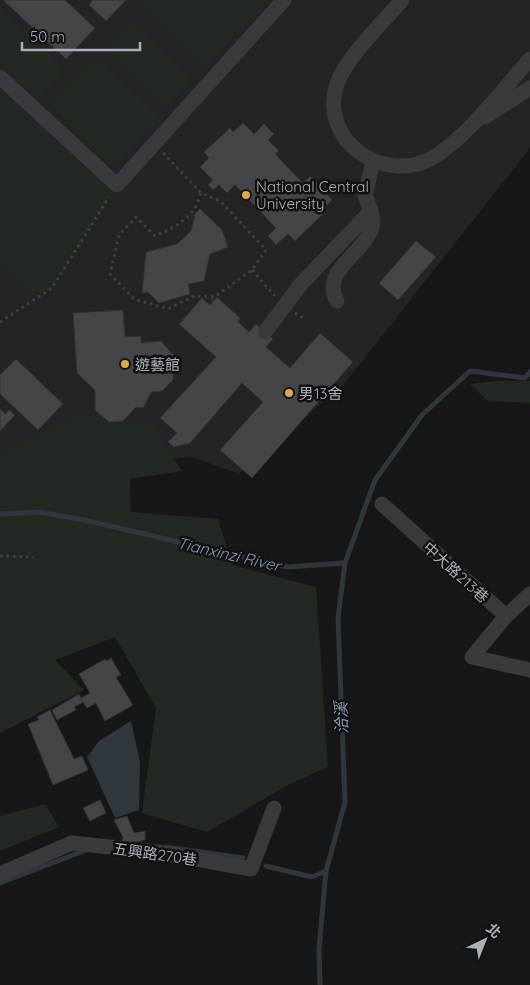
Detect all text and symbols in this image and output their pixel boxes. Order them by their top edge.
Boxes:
scale bar [22,20,140,52]
text: 50 m [30,27,65,46]
place label: National Central University [256,177,369,213]
marker: National Central University [240,189,252,201]
place label: 遊藝館 [135,355,180,374]
marker: 遊藝館 [119,358,131,370]
place label: 男13舍 [299,384,342,403]
marker: 男13舍 [283,387,295,399]
water label: Tianxinzi River [175,532,285,576]
street label: 中大路213巷 [419,538,493,606]
water label: 洽溪 [330,700,352,734]
street label: 五興路270巷 [112,839,198,869]
north arrow [460,915,510,965]
text: 北 [483,919,505,942]

